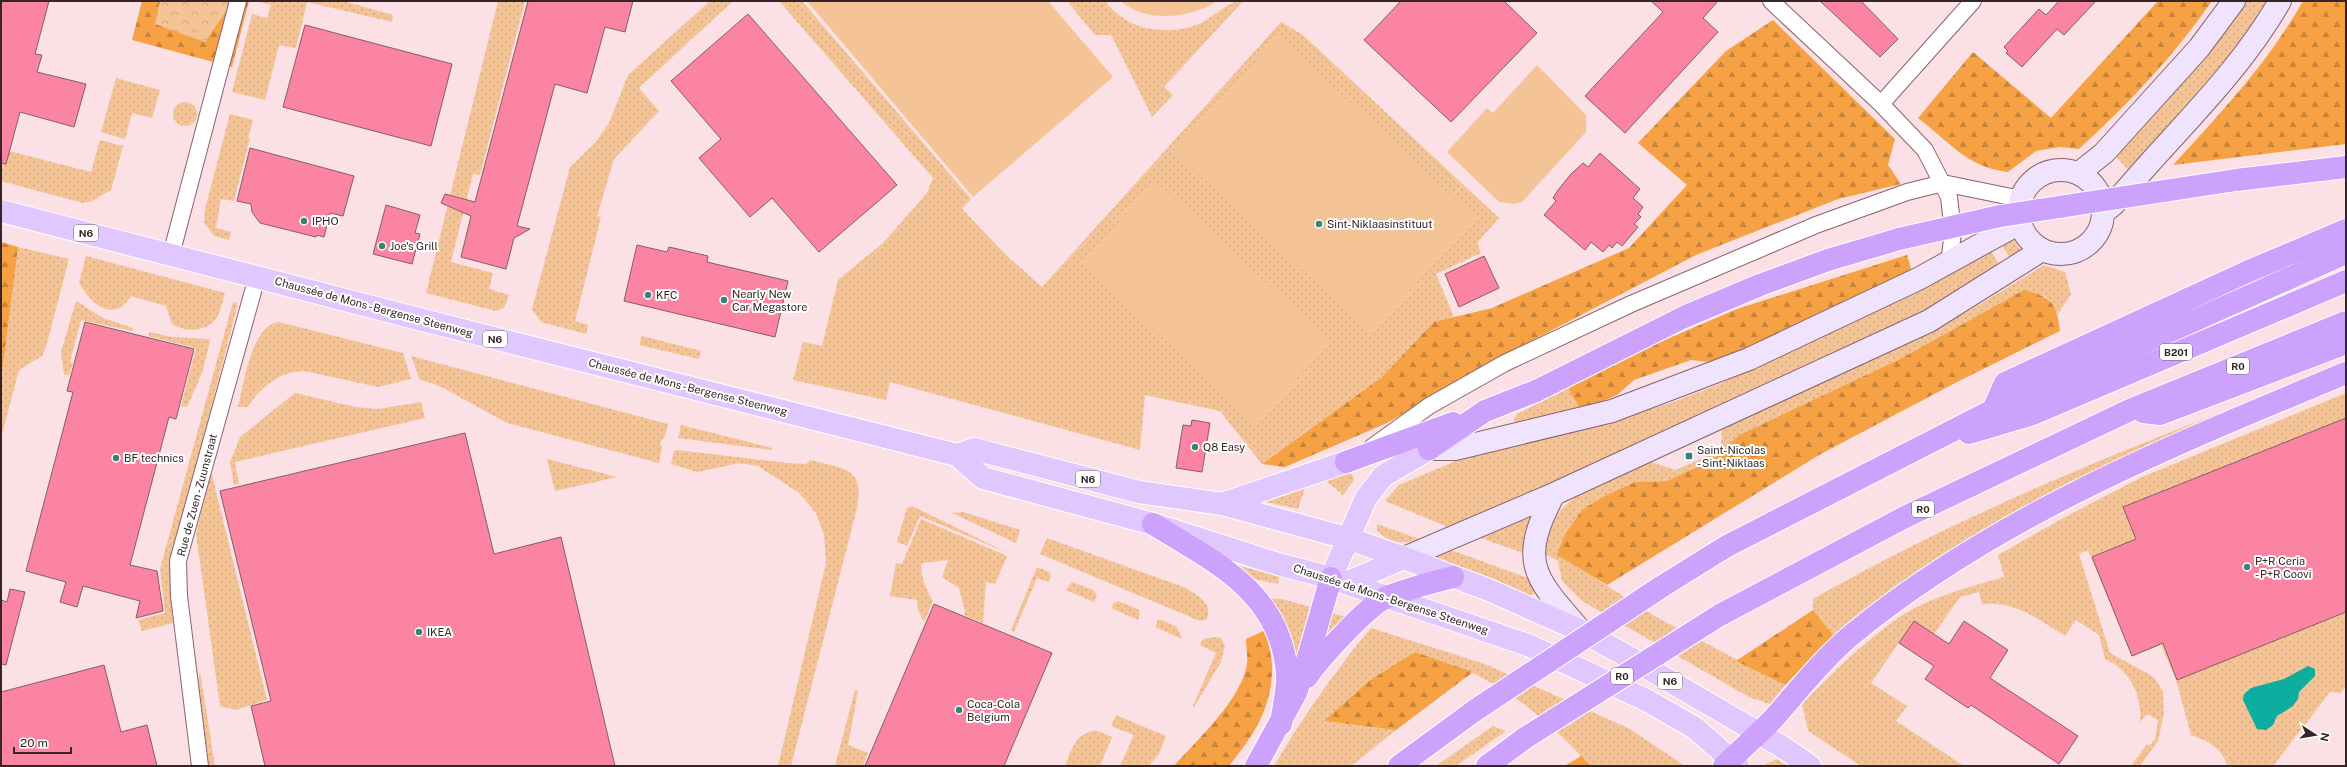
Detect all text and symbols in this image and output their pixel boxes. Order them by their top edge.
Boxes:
place label: IPHO [312,215,339,227]
marker: IPHO [299,216,309,226]
place label: Sint-Niklaasinstituut [1327,218,1432,230]
marker: Sint-Niklaasinstituut [1314,219,1324,229]
road number: N6 [74,225,98,241]
place label: Joe's Grill [390,240,438,252]
marker: Joe's Grill [377,241,387,251]
street label: Chaussée de Mons - Bergense Steenweg [274,275,475,339]
place label: Nearly New Car Megastore [732,288,807,313]
place label: KFC [656,289,678,301]
marker: KFC [643,290,653,300]
marker: Nearly New Car Megastore [719,295,729,305]
road number: N6 [483,331,507,347]
road number: B201 [2160,344,2192,360]
street label: Chaussée de Mons - Bergense Steenweg [587,356,789,418]
road number: R0 [2227,358,2249,374]
street label: Rue de Zuen - Zuunstraat [175,432,219,558]
place label: Q8 Easy [1203,441,1245,453]
marker: Q8 Easy [1190,442,1200,452]
place label: Saint-Nicolas - Sint-Niklaas [1697,444,1766,469]
marker: Saint-Nicolas - Sint-Niklaas [1684,451,1694,461]
place label: BF technics [124,452,184,464]
marker: BF technics [111,453,121,463]
road number: N6 [1076,471,1100,487]
road number: R0 [1912,501,1934,517]
place label: P+R Ceria - P+R Coovi [2255,555,2311,580]
street label: Chaussée de Mons - Bergense Steenweg [1292,562,1490,636]
marker: P+R Ceria - P+R Coovi [2242,562,2252,572]
place label: IKEA [427,626,452,638]
marker: IKEA [414,627,424,637]
road number: R0 [1611,668,1633,684]
road number: N6 [1658,673,1682,689]
place label: Coca-Cola Belgium [967,698,1020,723]
marker: Coca-Cola Belgium [954,705,964,715]
north arrow [2295,715,2335,755]
scale bar [14,729,71,755]
text: N [2318,732,2332,743]
text: 20 m [20,736,48,750]

